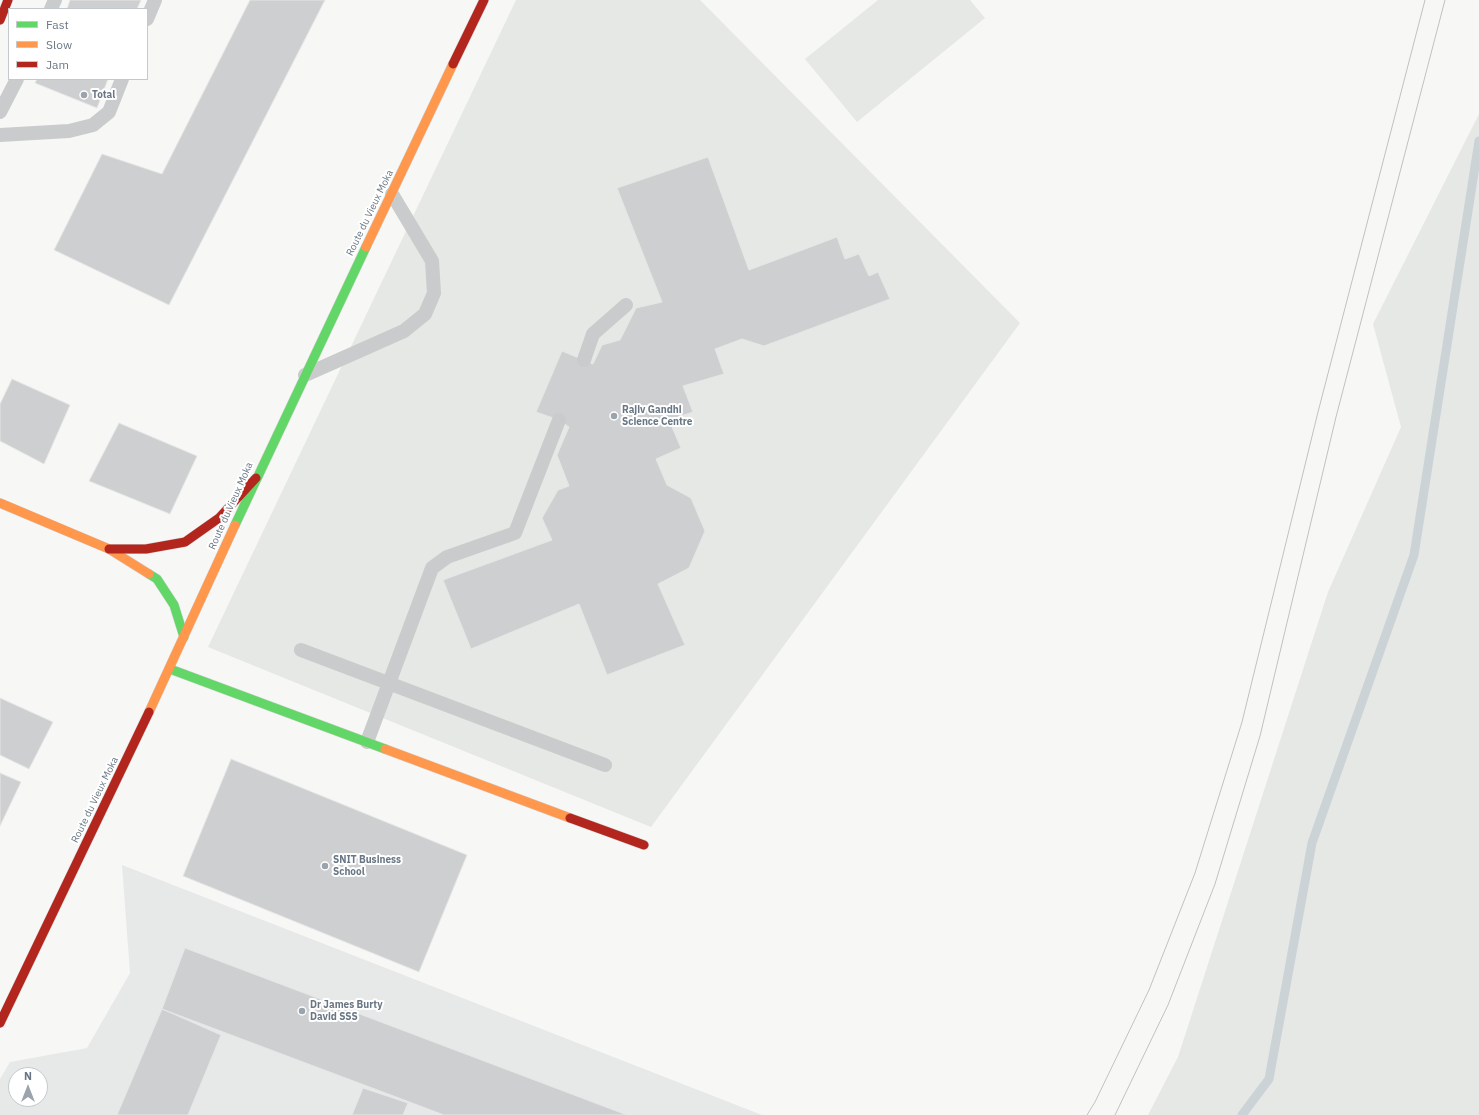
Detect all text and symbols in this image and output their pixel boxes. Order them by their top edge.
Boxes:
legend [8,8,148,80]
text: Fast [46,17,69,32]
text: Slow [46,37,72,52]
text: Jam [46,57,69,72]
place label: Total [92,89,115,101]
marker: Total [79,90,89,100]
street label: Route du Vieux Moka [344,168,396,258]
place label: Rajiv Gandhi Science Centre [622,404,692,428]
marker: Rajiv Gandhi Science Centre [609,411,619,421]
street label: Route du Vieux Moka [206,461,256,551]
street label: Route du Vieux Moka [69,755,121,845]
place label: SNIT Business School [333,854,401,878]
marker: SNIT Business School [320,861,330,871]
place label: Dr James Burty David SSS [310,999,382,1022]
marker: Dr James Burty David SSS [297,1006,307,1016]
north arrow [8,1067,48,1107]
text: N [24,1069,32,1083]

